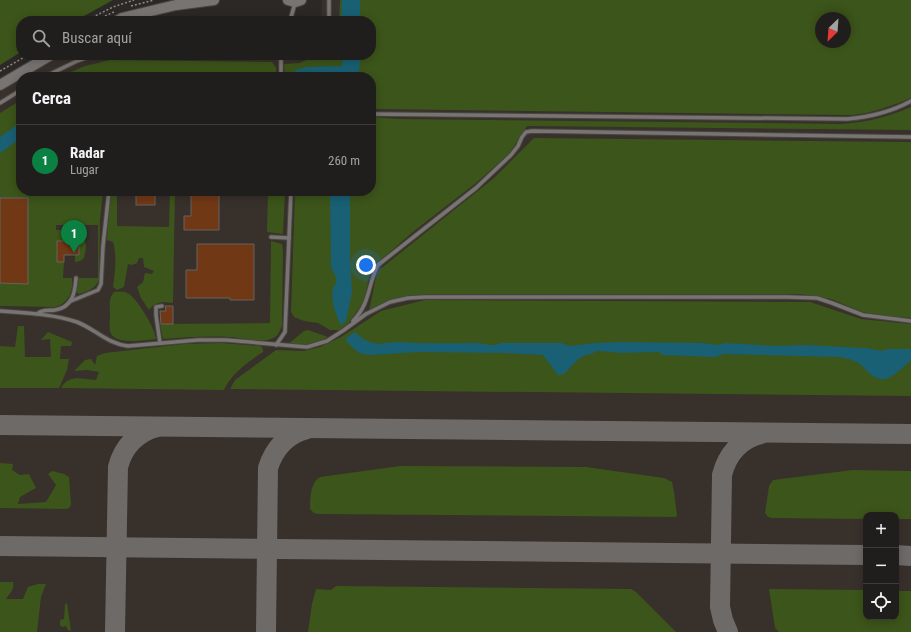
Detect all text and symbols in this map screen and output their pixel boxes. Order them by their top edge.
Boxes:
north arrow [815,12,851,48]
search box [16,16,376,60]
icon: search [30,27,52,49]
text: Buscar aquí [62,29,132,47]
text: Cerca [32,88,71,108]
text: Radar [70,144,105,162]
text: 1 [42,153,48,168]
text: 260 m [328,153,360,168]
text: Lugar [70,162,99,177]
pin: 1 [61,220,87,253]
your location [356,255,376,275]
map controls [863,512,899,620]
button: + [863,512,899,548]
button: − [863,548,899,584]
button: locate [863,584,899,620]

